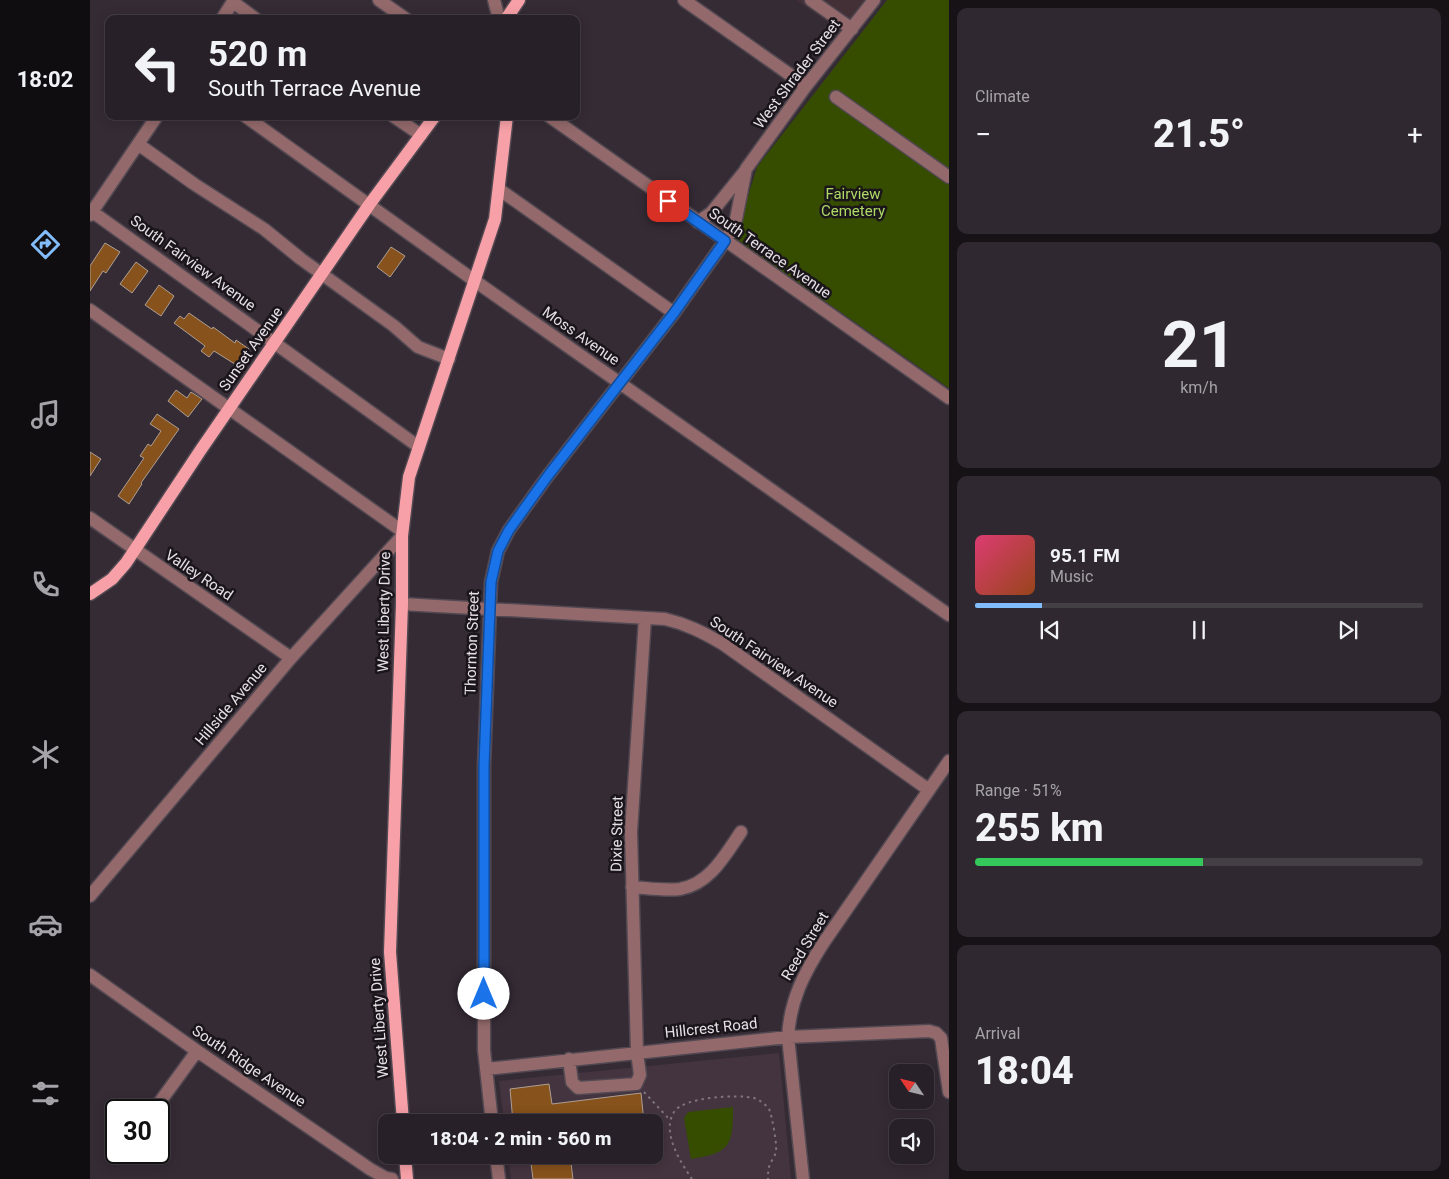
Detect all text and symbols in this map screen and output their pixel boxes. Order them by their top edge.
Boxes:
street label: West Shrader Street [750,16,844,132]
text: 520 m [208,34,307,75]
icon: left [125,35,190,100]
text: 18:02 [17,67,73,92]
text: South Terrace Avenue [208,76,421,101]
text: Climate [975,87,1030,106]
text: 21.5° [1153,112,1245,156]
text: − [975,118,991,151]
text: + [1407,118,1423,151]
pin [647,180,689,222]
park label: Fairview Cemetery [821,185,885,220]
icon: arrive [654,187,682,215]
street label: South Terrace Avenue [705,204,835,302]
street label: South Fairview Avenue [127,211,259,315]
icon: directions [28,227,63,262]
street label: Sunset Avenue [215,303,287,395]
street label: Moss Avenue [539,303,623,369]
text: 21 [1162,307,1236,383]
text: km/h [1180,378,1218,397]
icon: music [28,397,63,432]
text: 95.1 FM [1050,544,1120,567]
street label: Valley Road [162,546,236,604]
street label: West Liberty Drive [374,552,394,672]
icon: phone [28,567,63,602]
text: Music [1050,567,1093,586]
street label: Thornton Street [461,591,483,695]
street label: South Fairview Avenue [707,612,841,712]
icon: previous [1036,616,1064,644]
icon: pause [1185,616,1213,644]
icon: next [1334,616,1362,644]
street label: Hillside Avenue [191,659,271,749]
icon: climate [28,737,63,772]
text: Range · 51% [975,781,1062,800]
street label: Dixie Street [607,796,627,872]
text: 255 km [975,806,1104,850]
icon: car [28,907,63,942]
street label: Reed Street [777,908,833,984]
street label: West Liberty Drive [366,957,392,1079]
position arrow [457,967,509,1019]
street label: Hillcrest Road [664,1014,758,1042]
street label: South Ridge Avenue [189,1021,309,1111]
text: Arrival [975,1024,1020,1043]
text: 18:04 [975,1049,1074,1093]
north arrow [889,1064,934,1109]
map controls [889,1064,934,1164]
icon: filters [28,1076,63,1111]
speed limit sign: 30 [105,1099,170,1164]
button: sound [889,1119,934,1164]
text: 18:04 · 2 min · 560 m [429,1127,612,1150]

